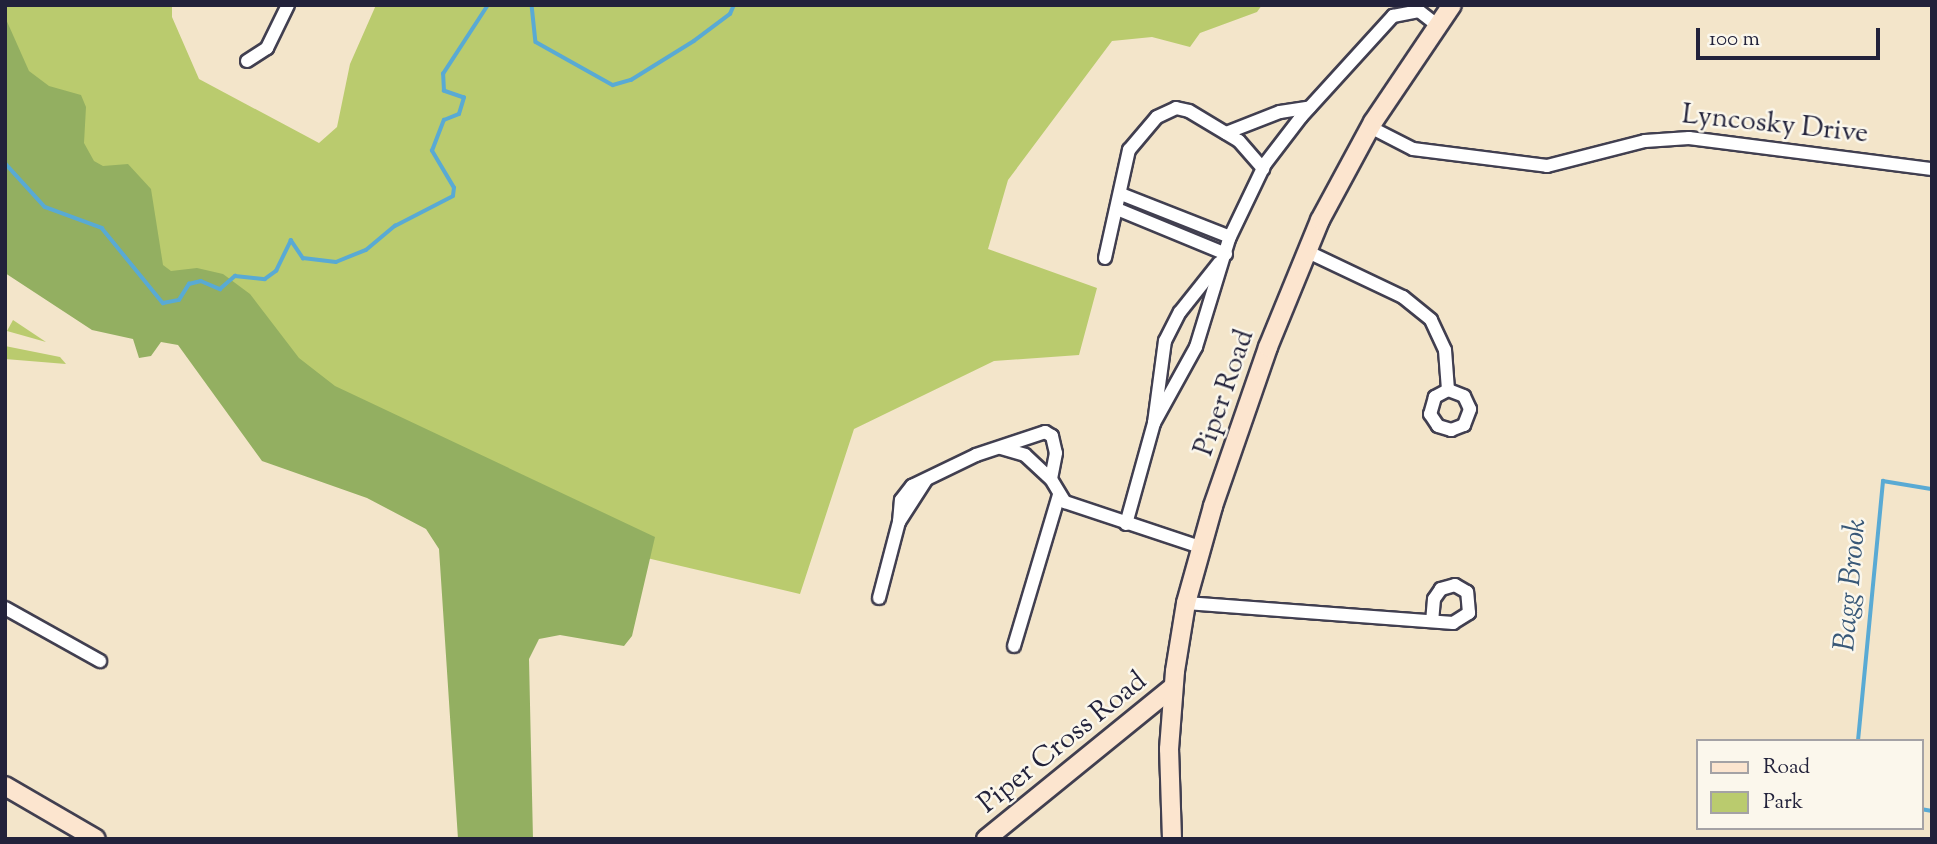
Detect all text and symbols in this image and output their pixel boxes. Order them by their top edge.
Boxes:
scale bar [1699,14,1883,58]
text: 100 m [1709,25,1760,55]
street label: Lyncosky Drive [1680,99,1870,151]
street label: Piper Road [1188,326,1262,460]
water label: Bagg Brook [1828,517,1876,653]
street label: Piper Cross Road [972,665,1154,821]
legend [1696,739,1923,830]
text: Road [1763,753,1810,783]
text: Park [1763,788,1803,818]

